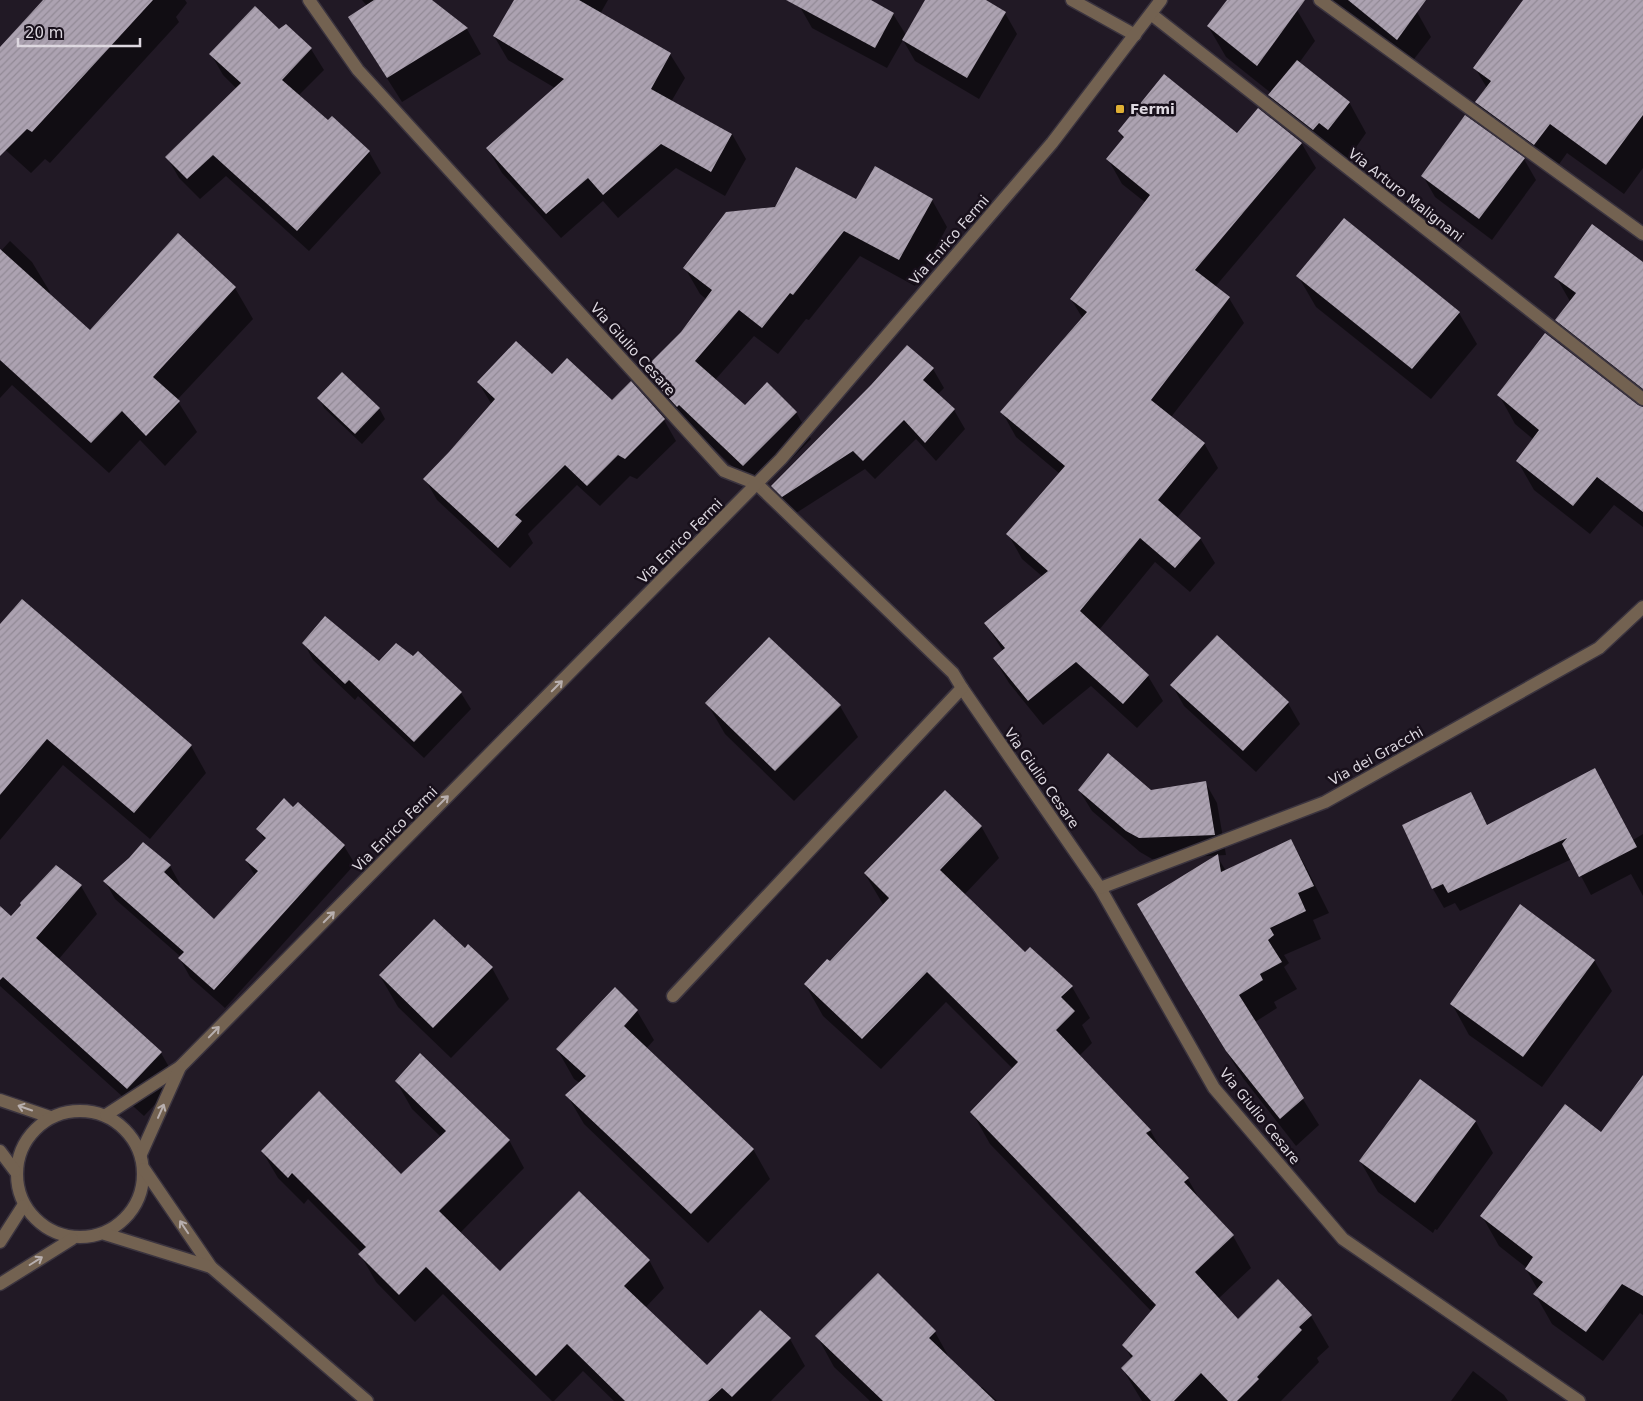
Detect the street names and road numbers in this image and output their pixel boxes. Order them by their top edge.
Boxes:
street label: Via Arturo Malignani [1345,145,1467,245]
street label: Via Enrico Fermi [906,192,992,288]
street label: Via Giulio Cesare [587,299,679,399]
street label: Via Enrico Fermi [634,495,726,587]
street label: Via dei Gracchi [1326,723,1426,789]
street label: Via Giulio Cesare [1001,725,1083,831]
street label: Via Enrico Fermi [349,783,441,875]
street label: Via Giulio Cesare [1216,1065,1304,1167]

